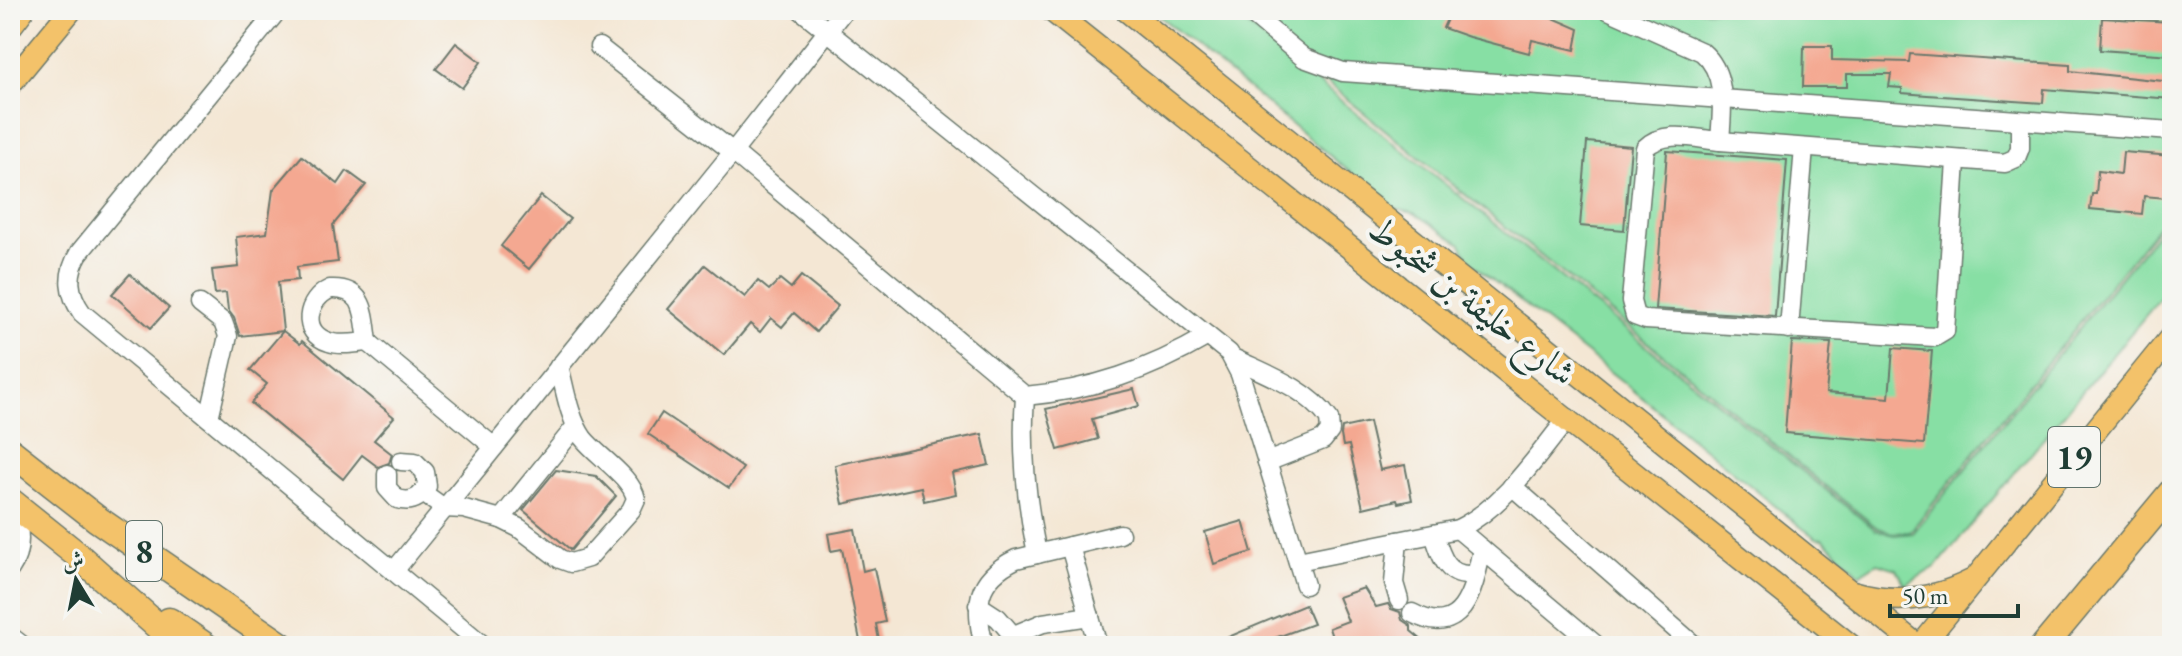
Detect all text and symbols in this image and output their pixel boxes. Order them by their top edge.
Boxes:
street label: شارع خليفة بن شخبوط [1355,205,1586,402]
road number: 19 [2048,427,2100,487]
road number: 8 [126,521,162,581]
north arrow [36,540,116,620]
text: ش [59,545,86,577]
scale bar [1890,568,2018,618]
text: 50 m [1902,580,1949,611]

